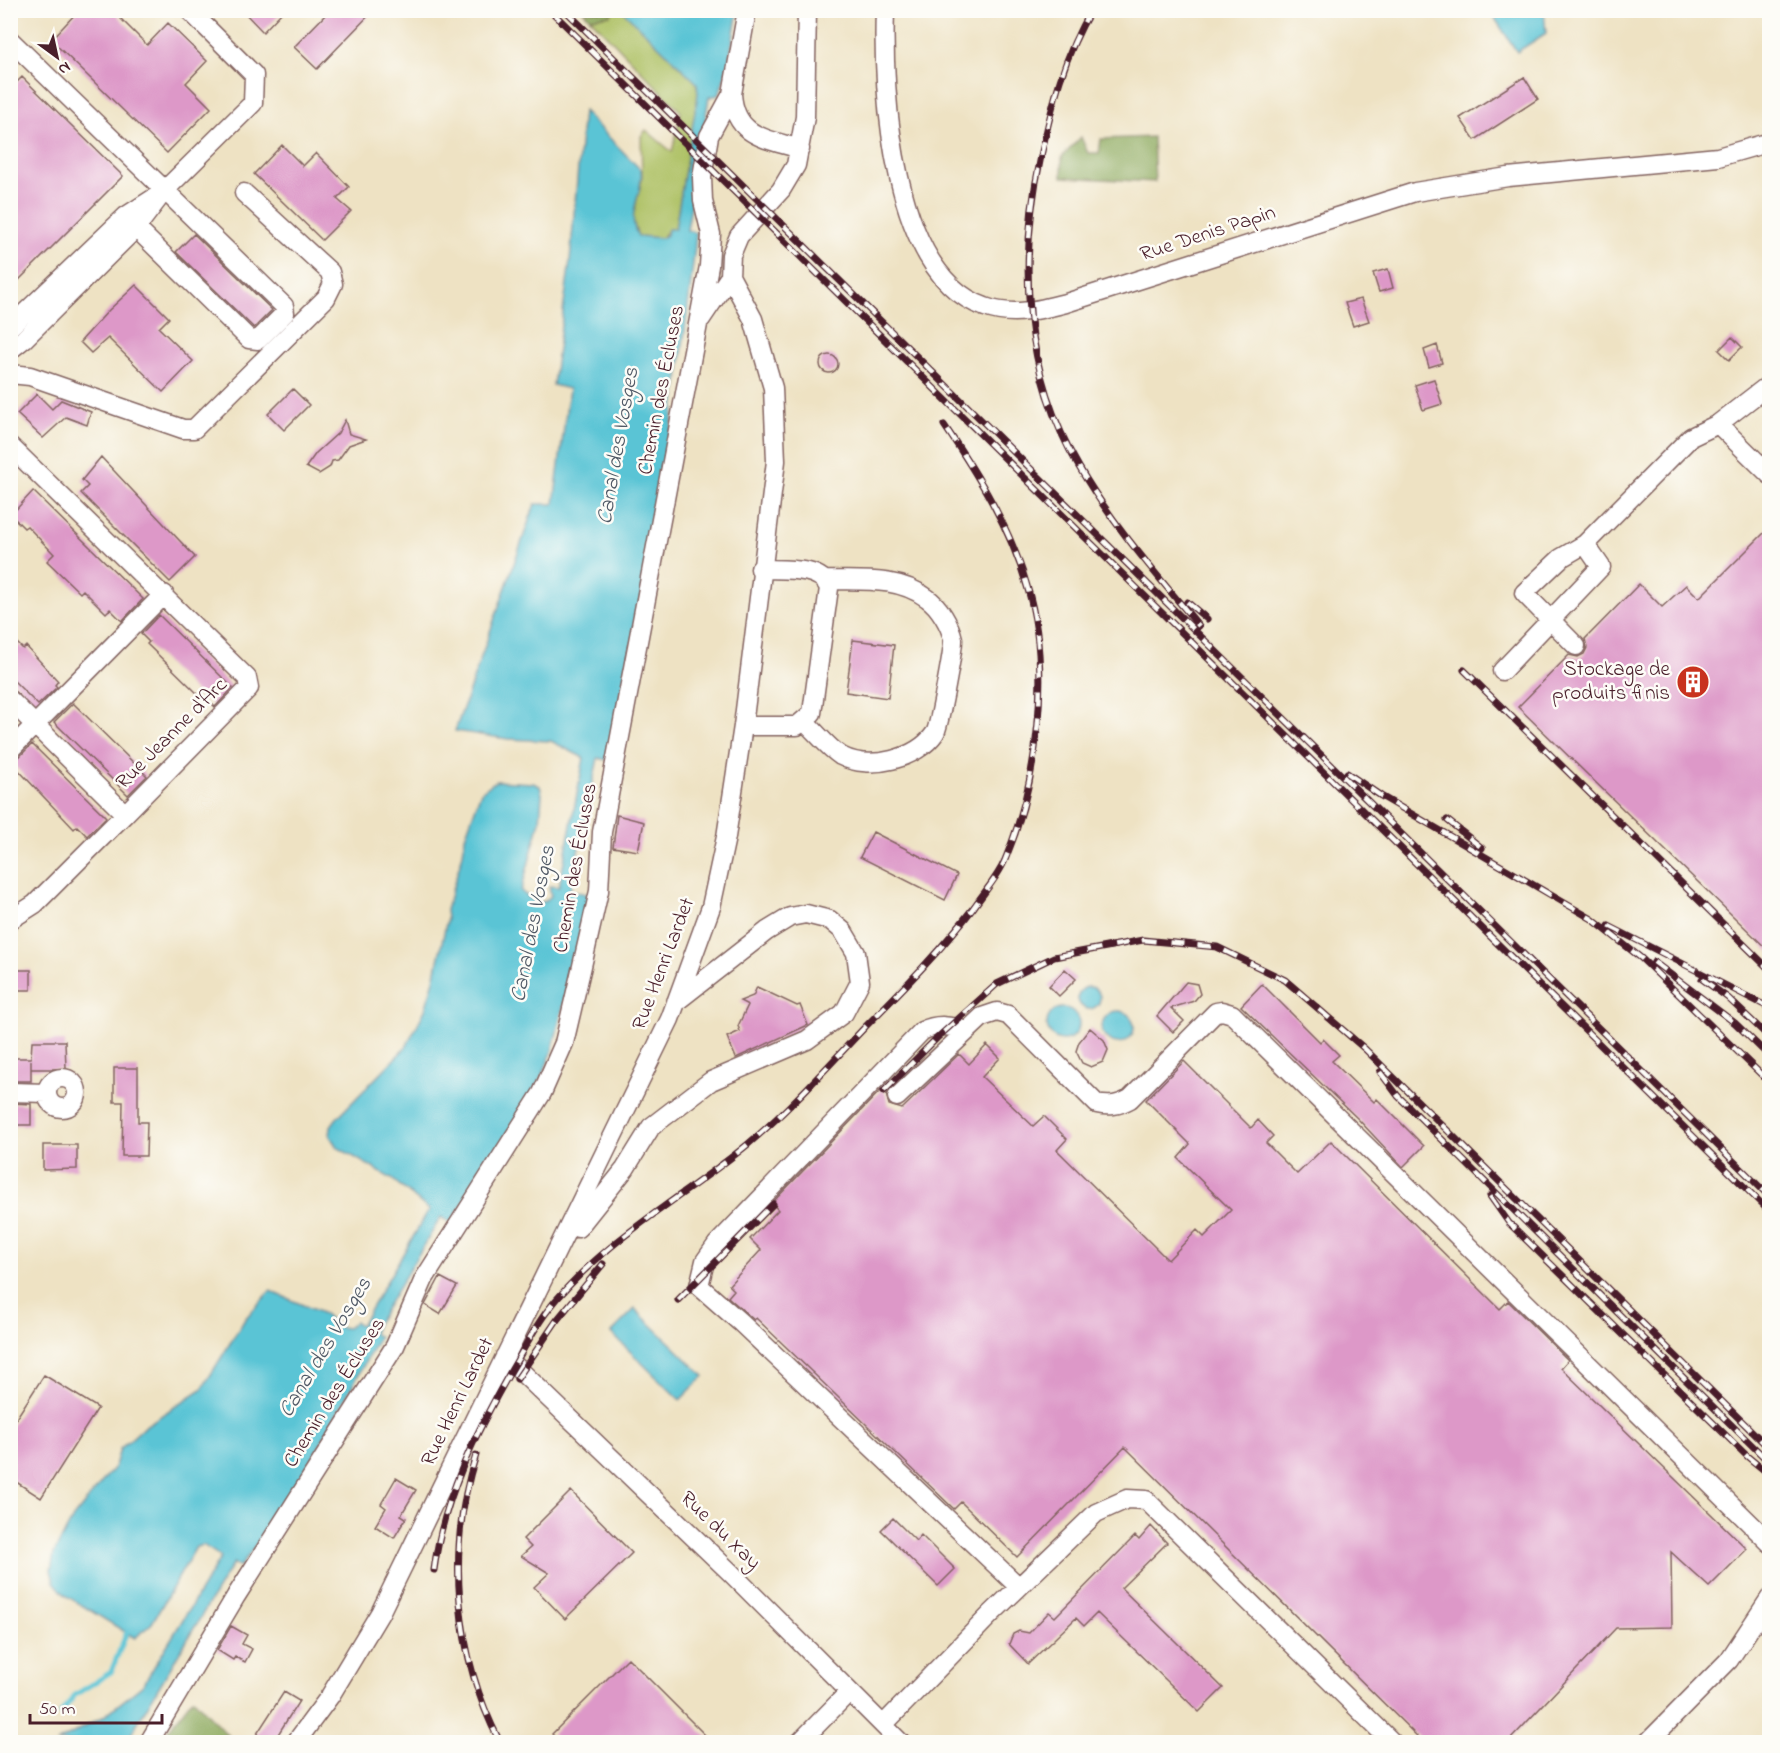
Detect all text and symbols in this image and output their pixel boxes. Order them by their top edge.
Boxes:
north arrow [27,27,87,87]
text: N [53,55,75,81]
street label: Rue Denis Papin [1136,198,1280,270]
street label: Chemin des Écluses [631,303,693,477]
water label: Canal des Vosges [589,364,649,527]
place label: Stockage de produits finis [1552,655,1671,709]
building icon: Stockage de produits finis [1675,664,1711,700]
street label: Rue Jeanne d'Arc [109,671,235,797]
street label: Chemin des Écluses [546,781,606,955]
water label: Canal des Vosges [503,842,565,1005]
street label: Rue Henri Lardet [625,893,703,1035]
water label: Canal des Vosges [271,1271,381,1424]
street label: Chemin des Écluses [277,1312,393,1474]
street label: Rue Henri Lardet [414,1333,502,1471]
street label: Rue du Xay [671,1485,767,1579]
scale bar [30,1687,162,1725]
text: 50 m [39,1697,76,1723]

